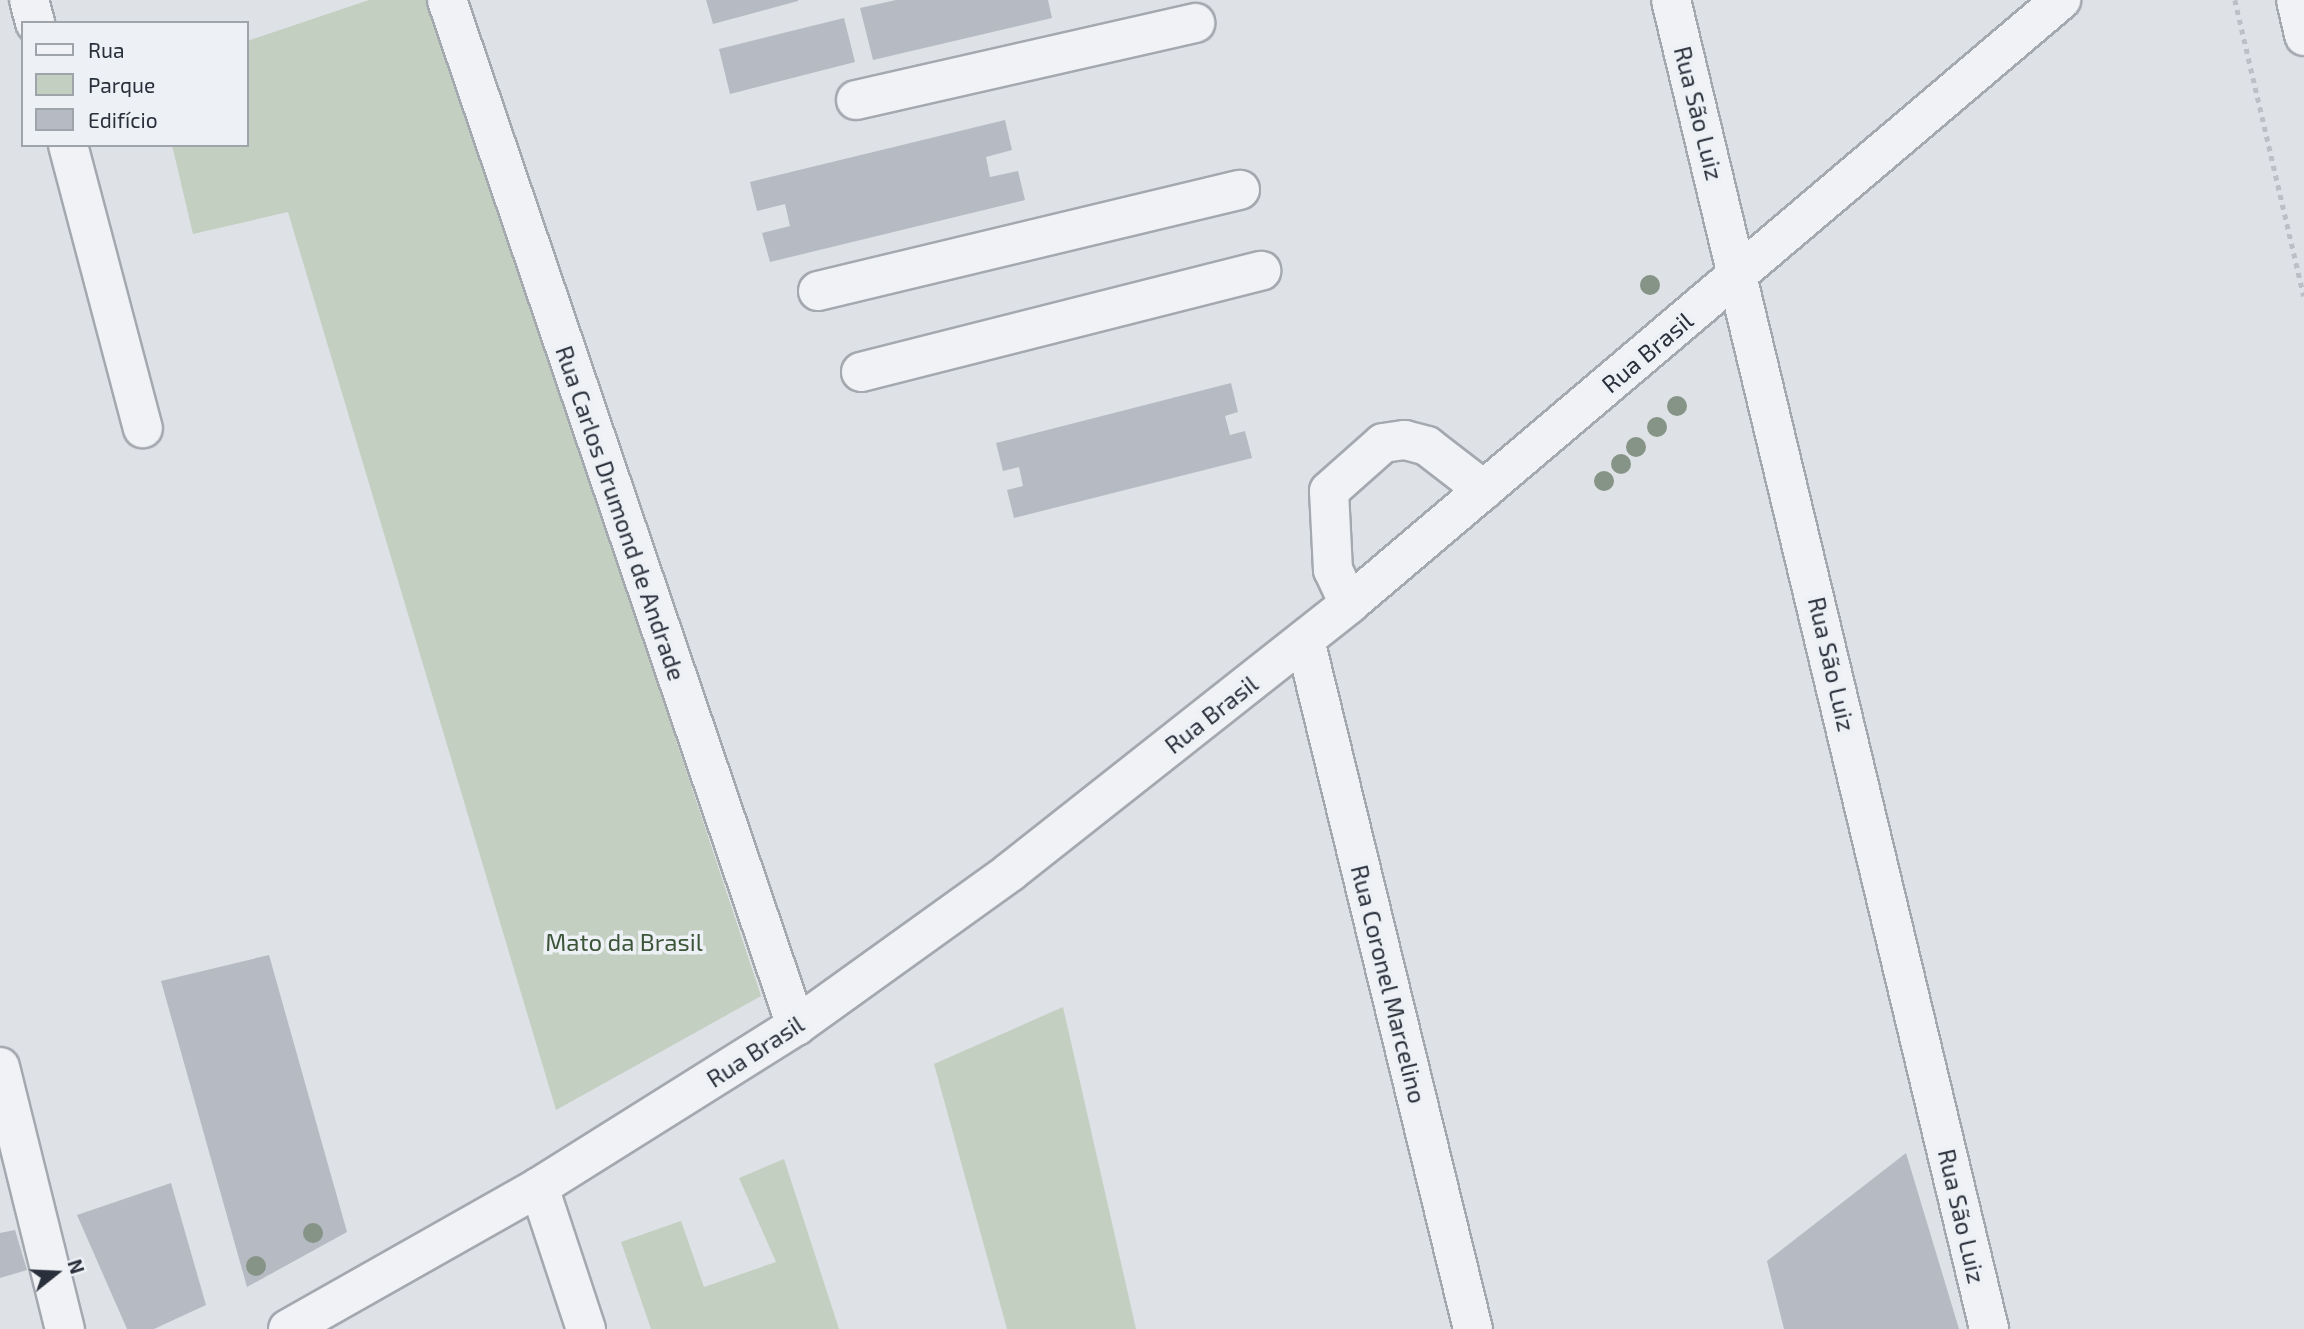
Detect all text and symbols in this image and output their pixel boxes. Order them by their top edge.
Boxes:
legend [21,21,248,147]
text: Rua [88,37,124,62]
street label: Rua São Luiz [1668,43,1730,183]
text: Parque [88,72,155,97]
text: Edifício [88,107,158,132]
street label: Rua Brasil [1596,306,1698,398]
street label: Rua Carlos Drumond de Andrade [550,342,692,684]
street label: Rua São Luiz [1803,594,1861,734]
street label: Rua Brasil [1159,669,1263,759]
street label: Rua Coronel Marcelino [1345,862,1433,1106]
park label: Mato da Brasil [545,928,703,956]
street label: Rua Brasil [701,1009,809,1093]
street label: Rua São Luiz [1933,1146,1991,1286]
north arrow [21,1238,91,1308]
text: N [63,1256,90,1276]

